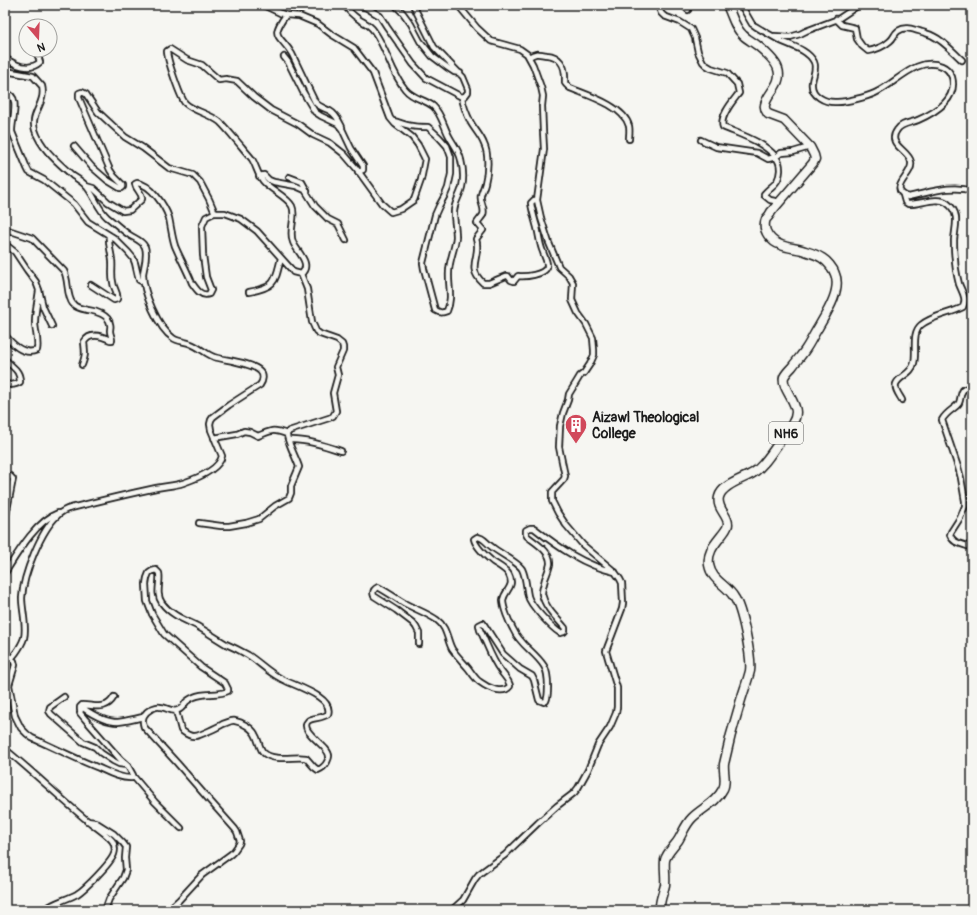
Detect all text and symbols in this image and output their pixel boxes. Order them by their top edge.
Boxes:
north arrow [18,18,58,58]
text: N [35,40,47,55]
place label: Aizawl Theological College [592,409,699,442]
building icon: Aizawl Theological College [563,412,589,445]
road number: NH6 [769,422,803,444]

